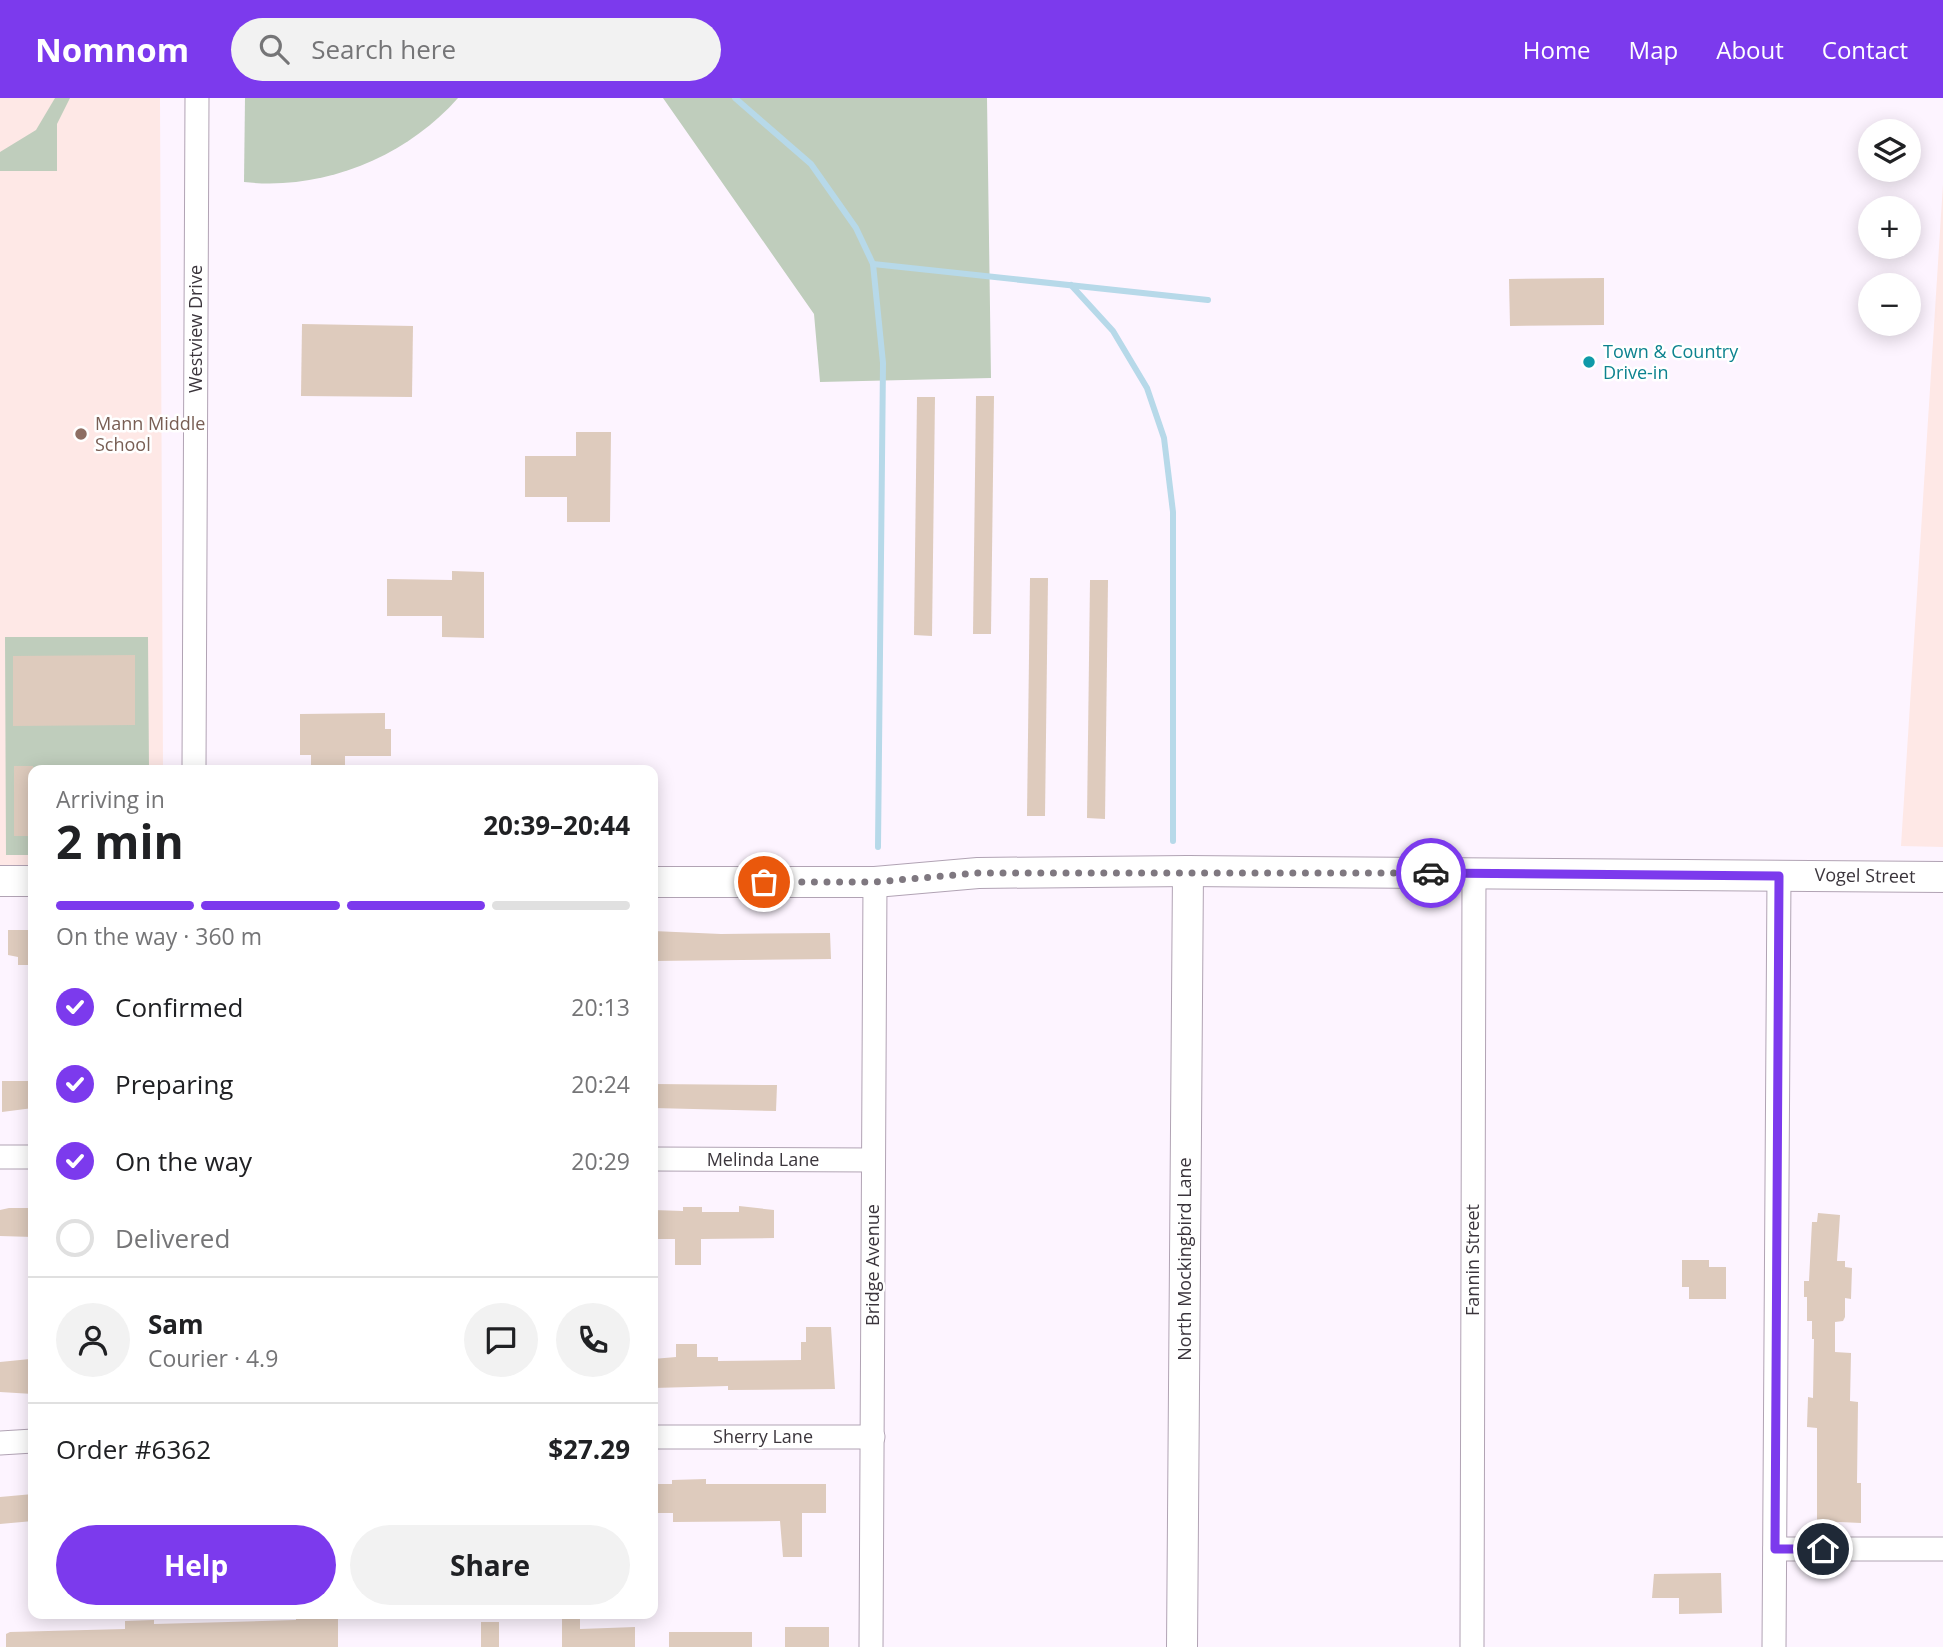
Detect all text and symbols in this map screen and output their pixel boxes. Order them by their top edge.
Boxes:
search box [231,18,721,81]
text: Nomnom [35,27,189,72]
icon: search [255,30,293,68]
text: Search here [311,31,456,67]
text: Home [1523,33,1591,66]
text: Map [1629,33,1678,66]
text: About [1716,33,1784,66]
text: Contact [1822,33,1908,66]
map controls [1858,119,1921,336]
button: layers [1858,119,1921,182]
button: + [1858,196,1921,259]
street label: Westview Drive [183,265,207,393]
button: − [1858,273,1921,336]
place label: Town & Country Drive-in [1603,339,1739,384]
marker: Town & Country Drive-in [1581,354,1597,370]
place label: Mann Middle School [95,411,205,456]
marker: Mann Middle School [73,426,89,442]
text: Arriving in [56,783,165,815]
text: 20:39–20:44 [483,807,630,843]
text: 2 min [56,810,184,872]
courier [1396,838,1466,908]
pin [734,852,794,912]
icon: car [1412,854,1450,892]
street label: Vogel Street [1814,862,1916,888]
icon: bag [745,863,783,901]
text: On the way · 360 m [56,920,262,952]
icon: check [56,988,94,1026]
text: Confirmed [115,989,243,1025]
text: 20:13 [571,991,630,1023]
icon: check [56,1065,94,1103]
text: Preparing [115,1066,233,1102]
text: 20:24 [571,1068,630,1100]
icon: check [56,1142,94,1180]
text: On the way [115,1143,252,1179]
text: 20:29 [571,1145,630,1177]
street label: Melinda Lane [707,1147,819,1171]
street label: North Mockingbird Lane [1172,1157,1196,1361]
street label: Bridge Avenue [860,1204,884,1326]
street label: Fannin Street [1460,1204,1484,1316]
text: Delivered [115,1220,230,1256]
button: person [56,1303,130,1377]
button: chat [464,1303,538,1377]
button: phone [556,1303,630,1377]
text: Sam [148,1306,204,1342]
text: Courier · 4.9 [148,1342,278,1374]
street label: Sherry Lane [713,1424,813,1448]
text: Order #6362 [56,1431,211,1467]
text: $27.29 [548,1431,630,1467]
pin [1793,1519,1853,1579]
button: Help [56,1525,336,1605]
button: Share [350,1525,630,1605]
icon: home [1804,1530,1842,1568]

